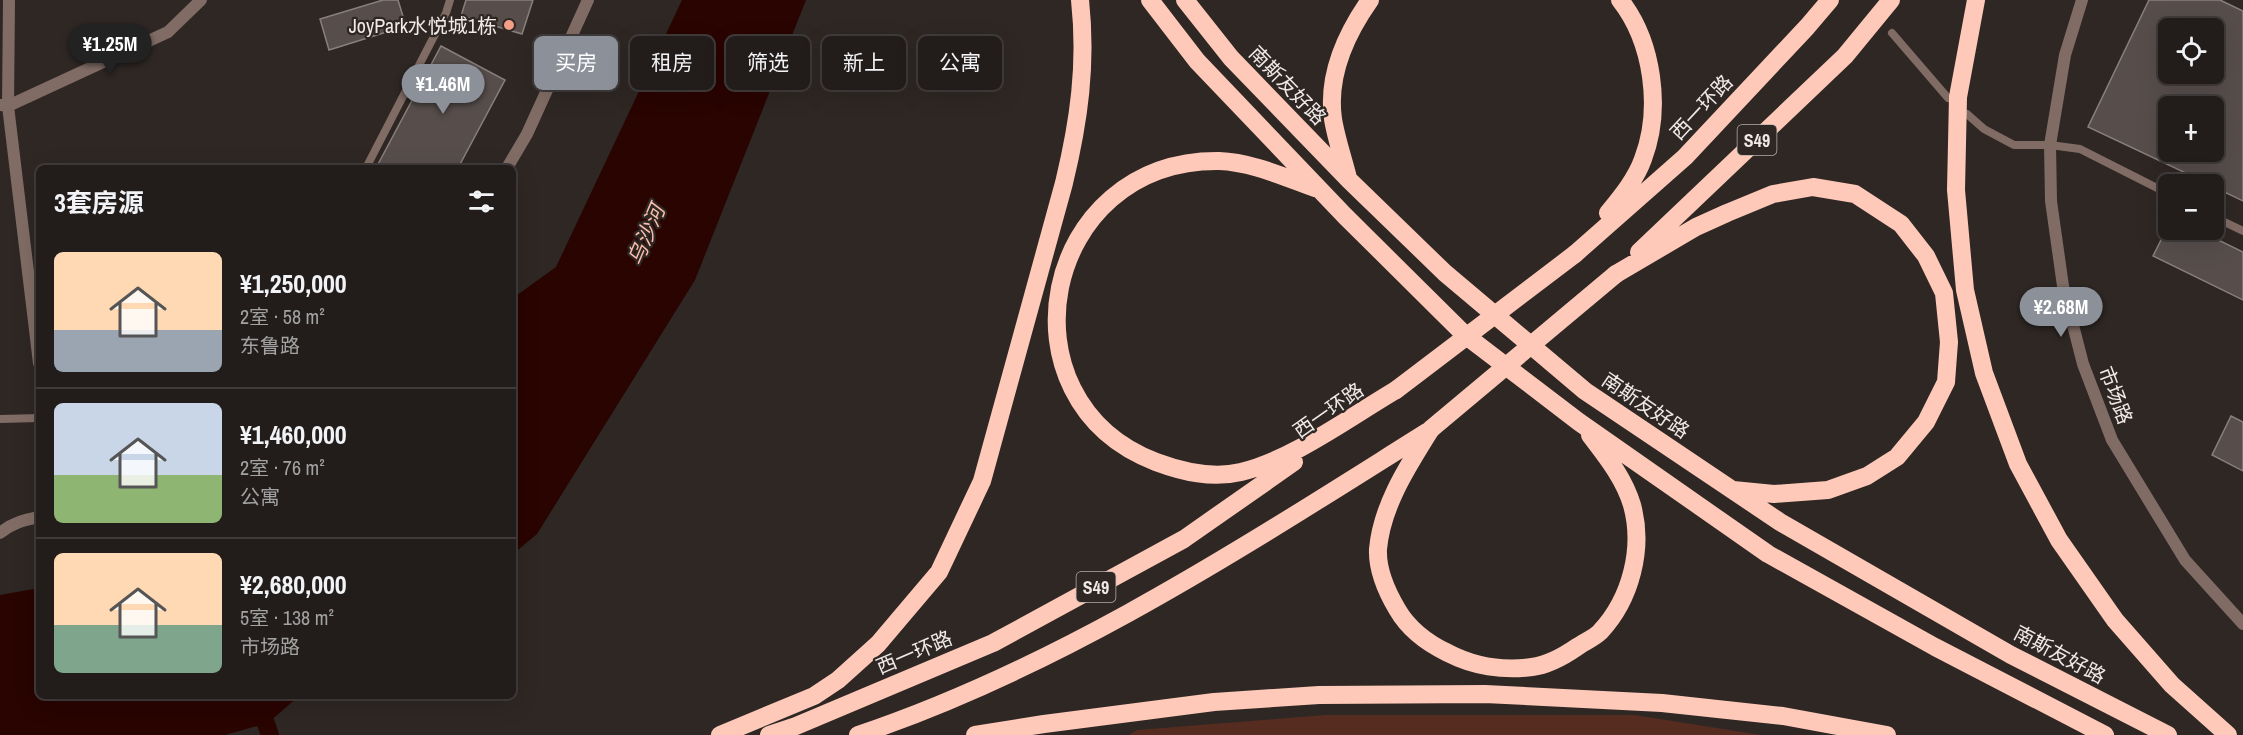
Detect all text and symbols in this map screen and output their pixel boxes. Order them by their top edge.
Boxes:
place label: JoyPark水悦城1栋 [349,12,497,39]
marker: JoyPark水悦城1栋 [502,18,516,32]
map controls [2158,18,2224,240]
button: locate [2158,18,2224,84]
pin: ¥1.25M [61,24,159,75]
text: ¥1.25M [83,30,137,57]
chip: 买房 [534,36,618,90]
chip: 租房 [630,36,714,90]
chip: 筛选 [726,36,810,90]
chip: 新上 [822,36,906,90]
chip: 公寓 [918,36,1002,90]
street label: 南斯友好路 [1244,40,1332,130]
pin: ¥1.46M [394,64,492,115]
street label: 西一环路 [1664,69,1738,145]
text: ¥1.46M [416,70,470,97]
button: + [2158,96,2224,162]
road number: S49 [1738,125,1776,155]
button: − [2158,174,2224,240]
text: 3套房源 [54,185,144,220]
icon: filters [465,185,498,218]
water label: 乌沙河 [620,197,673,270]
text: ¥1,250,000 [240,266,347,301]
icon: home [102,276,174,348]
pin: ¥2.68M [2012,287,2110,338]
text: ¥2.68M [2034,293,2088,320]
text: 2室 · 58 m² [240,303,325,330]
text: 东鲁路 [240,332,300,359]
street label: 市场路 [2093,362,2139,428]
street label: 南斯友好路 [1597,366,1695,444]
street label: 西一环路 [1287,376,1369,444]
text: ¥1,460,000 [240,417,347,452]
icon: home [102,427,174,499]
text: 2室 · 76 m² [240,454,325,481]
text: 公寓 [240,483,280,510]
text: ¥2,680,000 [240,567,347,602]
road number: S49 [1076,572,1116,602]
icon: home [102,577,174,649]
text: 5室 · 138 m² [240,604,334,631]
street label: 南斯友好路 [2010,619,2110,689]
street label: 西一环路 [872,624,956,680]
text: 市场路 [240,633,300,660]

